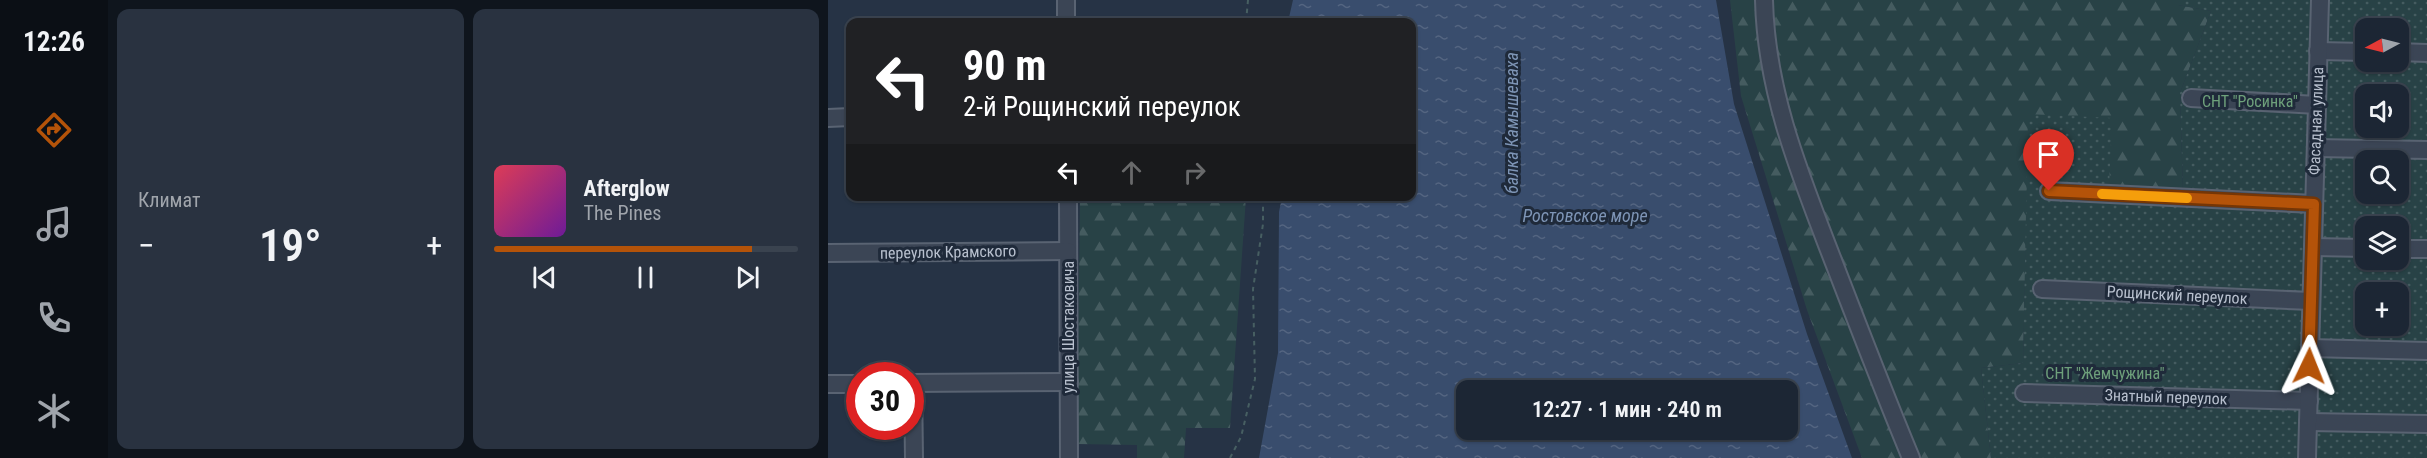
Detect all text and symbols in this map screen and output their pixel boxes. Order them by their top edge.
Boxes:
north arrow [2355,18,2409,72]
map controls [2355,18,2409,336]
text: 12:26 [23,26,85,58]
text: 90 m [963,41,1046,90]
icon: left [864,42,942,120]
water label: балка Камышеваха [1501,52,1522,194]
street label: Фасадная улица [2305,67,2327,175]
button: sound [2355,84,2409,138]
text: 2-й Рощинский переулок [963,91,1241,123]
park label: СНТ "Росинка" [2202,92,2298,111]
icon: directions [33,109,75,151]
pin [2023,129,2074,191]
icon: arrive [2032,138,2065,171]
button: search [2355,150,2409,204]
icon: left [1052,156,1085,189]
icon: ahead [1115,156,1148,189]
icon: right [1178,156,1211,189]
text: Afterglow [584,176,670,201]
text: Климат [138,188,200,212]
text: The Pines [584,201,661,225]
icon: music [33,203,75,245]
water label: Ростовское море [1522,205,1648,226]
button: layers [2355,216,2409,270]
text: 19° [259,219,322,272]
text: − [138,226,155,265]
text: + [426,226,442,265]
street label: переулок Крамского [880,241,1016,263]
icon: previous [528,261,561,294]
icon: pause [629,261,662,294]
icon: next [731,261,764,294]
street label: улица Шостаковича [1059,261,1078,393]
street label: Рощинский переулок [2106,282,2248,308]
button: + [2355,282,2409,336]
icon: phone [33,297,75,339]
position arrow [2277,334,2341,398]
speed limit sign: 30 [846,362,924,440]
park label: СНТ "Жемчужина" [2045,364,2165,383]
street label: Знатный переулок [2104,385,2228,409]
icon: climate [33,390,75,432]
text: 12:27 · 1 мин · 240 m [1532,397,1722,422]

